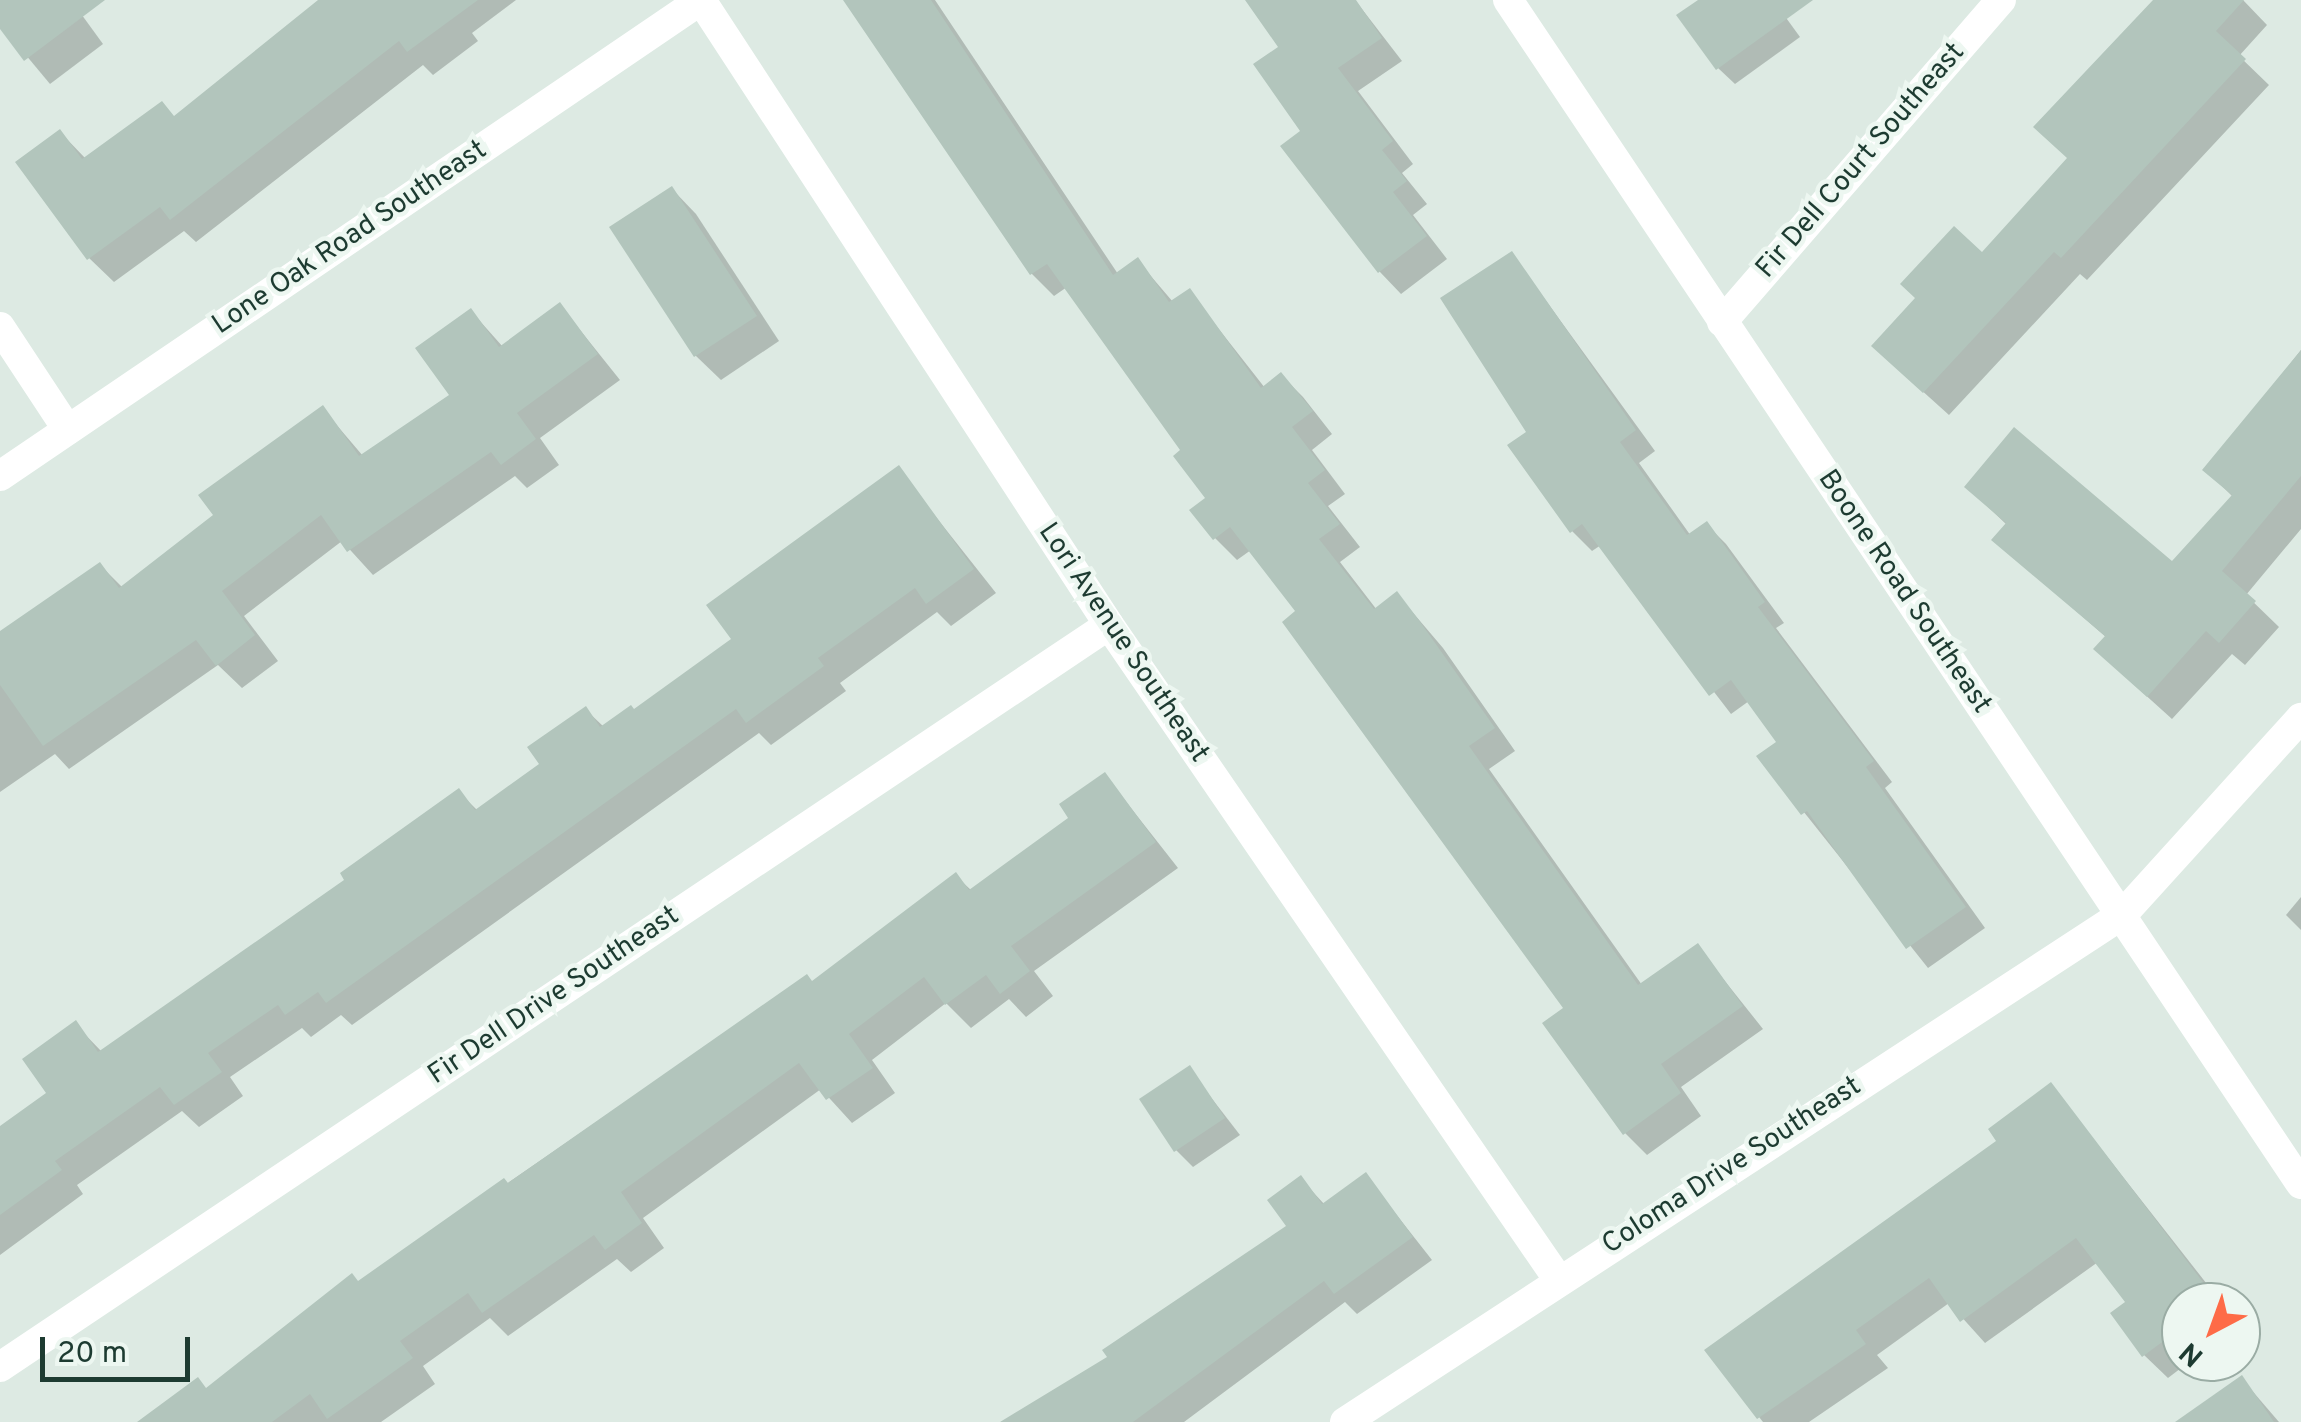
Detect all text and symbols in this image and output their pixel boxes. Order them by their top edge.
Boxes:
street label: Fir Dell Court Southeast [1750,37,1972,285]
street label: Lone Oak Road Southeast [207,134,493,342]
street label: Boone Road Southeast [1810,464,1998,720]
street label: Lori Avenue Southeast [1030,516,1216,770]
street label: Fir Dell Drive Southeast [422,900,686,1092]
street label: Coloma Drive Southeast [1596,1070,1868,1262]
north arrow [2161,1282,2261,1382]
scale bar [45,1317,195,1379]
text: N [2173,1333,2212,1373]
text: 20 m [57,1336,127,1373]

